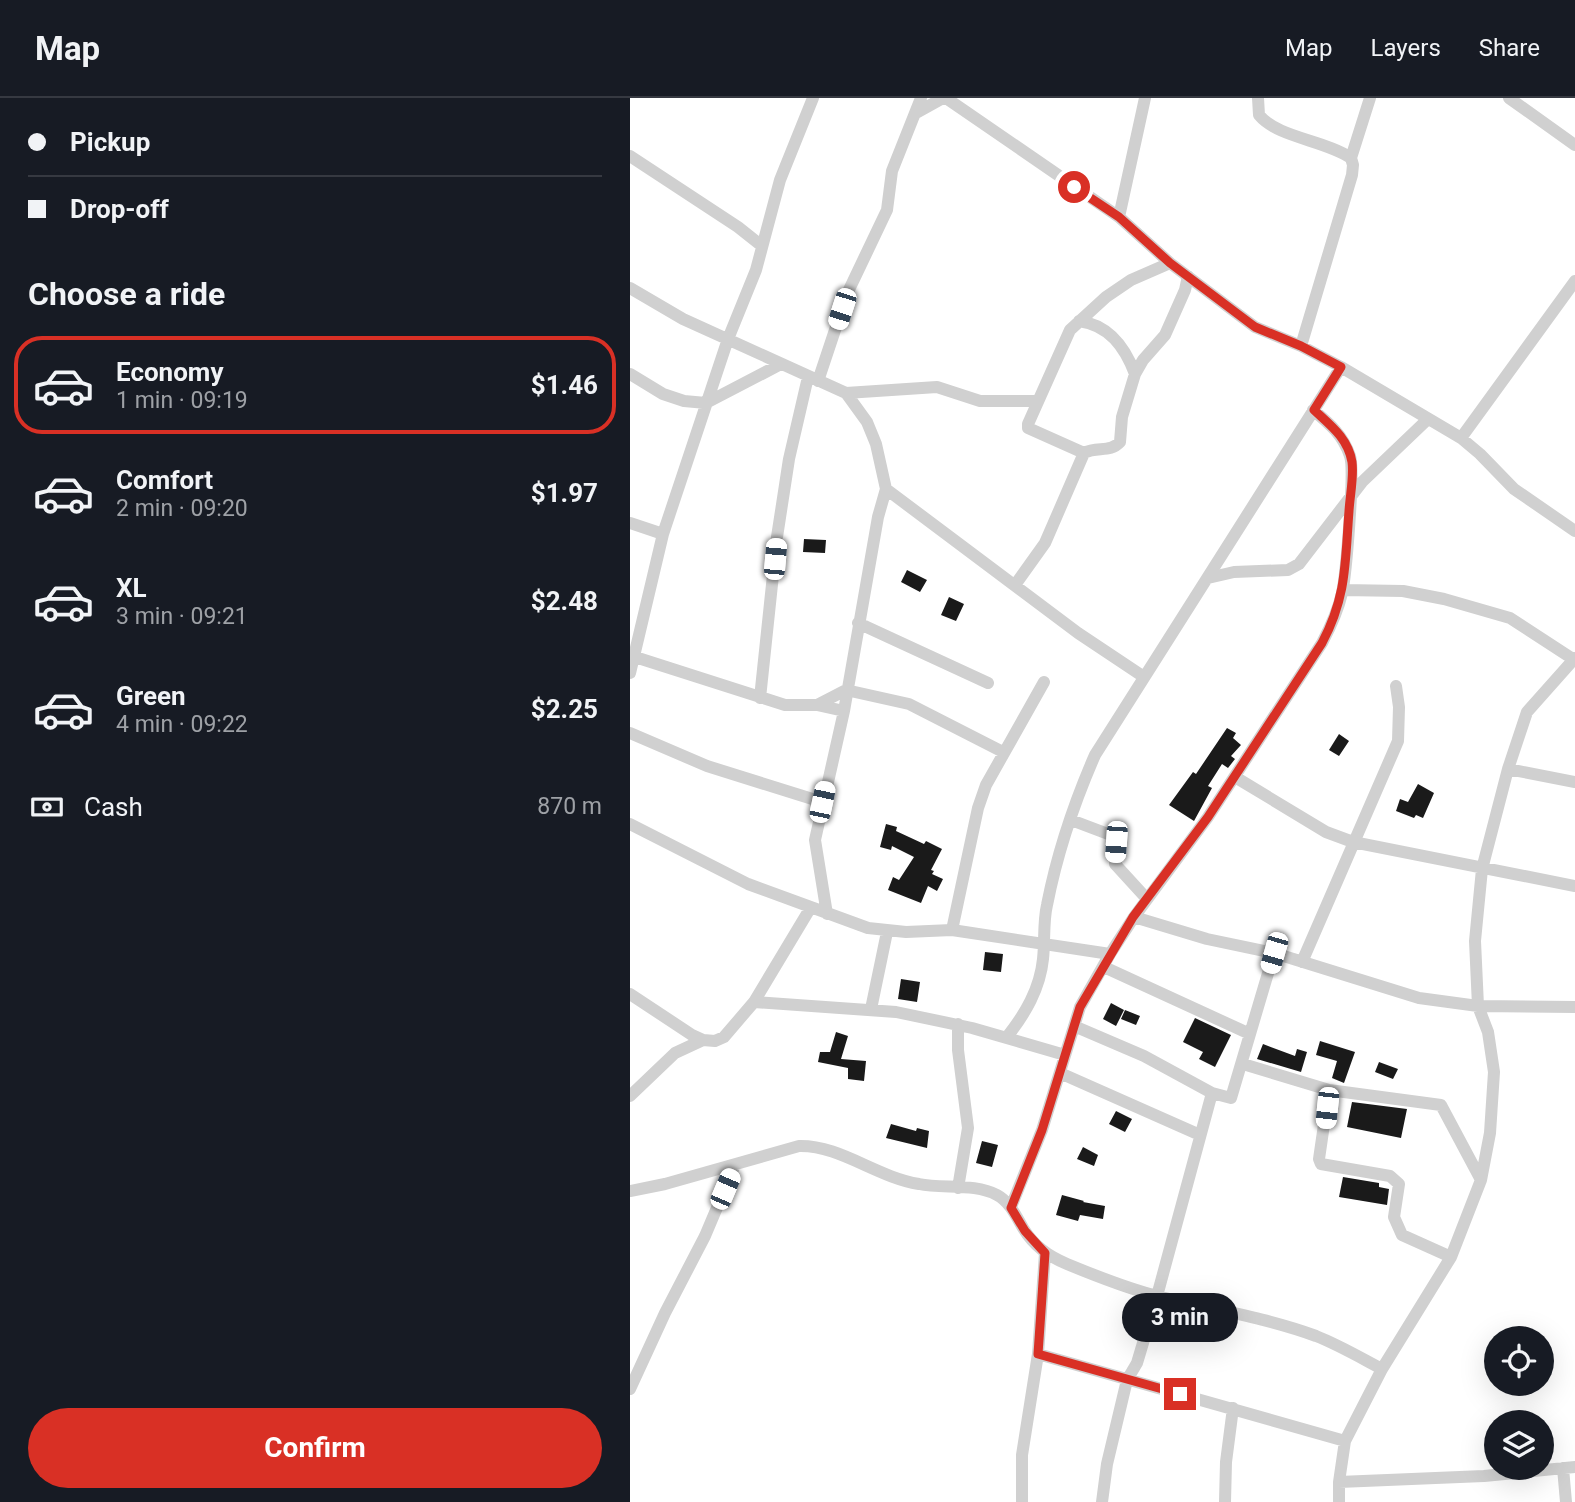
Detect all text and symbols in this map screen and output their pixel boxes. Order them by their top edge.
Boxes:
text: Map [35,29,100,68]
text: Map [1285,34,1333,62]
text: Layers [1371,34,1441,62]
text: Share [1479,34,1540,62]
text: Pickup [70,127,150,157]
route start [1058,171,1090,203]
text: Drop-off [70,194,169,224]
text: Choose a ride [28,275,225,313]
car [826,286,859,332]
icon: car [32,354,95,417]
text: Economy [116,357,223,387]
text: $1.46 [531,370,598,400]
text: 1 min · 09:19 [116,387,248,414]
icon: car [32,462,95,525]
text: Comfort [116,465,213,495]
text: $1.97 [531,478,598,508]
text: 2 min · 09:20 [116,495,248,522]
car [763,537,788,581]
icon: car [32,570,95,633]
text: XL [116,573,147,603]
text: $2.48 [531,586,598,616]
text: 3 min · 09:21 [116,603,248,630]
icon: car [32,678,95,741]
text: Green [116,681,186,711]
text: $2.25 [531,694,598,724]
text: 4 min · 09:22 [116,711,248,738]
car [808,779,837,825]
icon: cash [28,788,66,826]
text: Cash [84,792,143,822]
text: 870 m [537,793,602,820]
car [1105,820,1128,864]
car [1259,930,1290,976]
car [1315,1086,1340,1130]
car [708,1166,743,1212]
callout: 3 min [1122,1292,1238,1342]
text: 3 min [1151,1304,1209,1331]
map controls [1484,1326,1554,1480]
button: locate [1484,1326,1554,1396]
route end [1164,1378,1196,1410]
button: Confirm [28,1408,602,1488]
button: layers [1484,1410,1554,1480]

